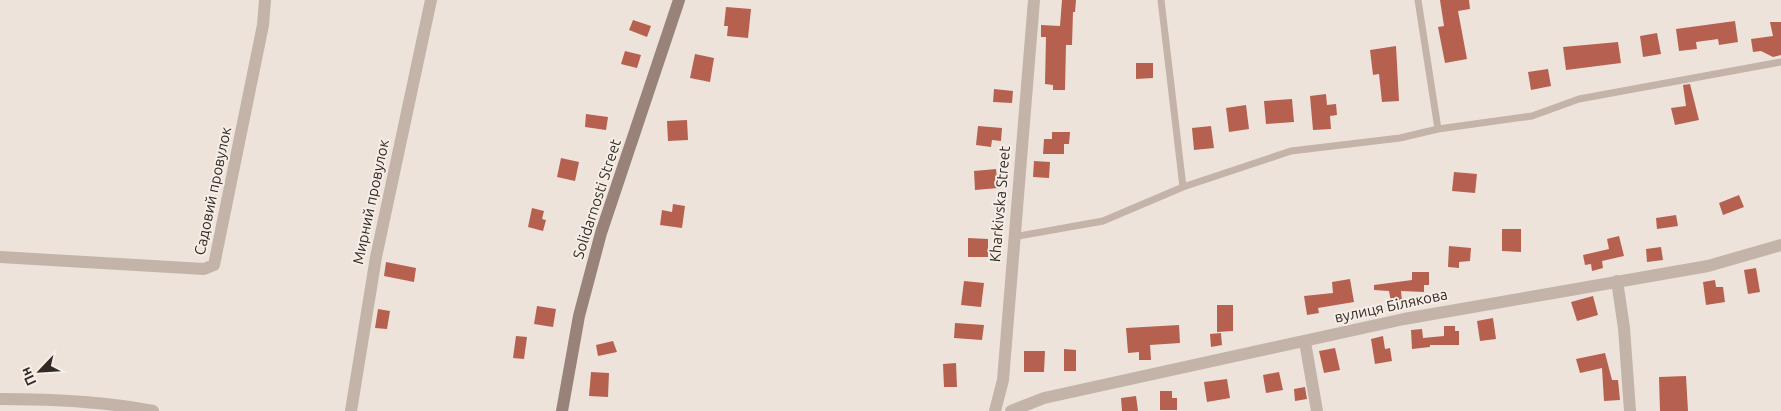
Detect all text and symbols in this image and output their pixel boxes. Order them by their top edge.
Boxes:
street label: Садовий провулок [191,125,234,257]
street label: Solidarnosti Street [569,137,624,261]
street label: Мирний провулок [349,138,392,266]
street label: Kharkivska Street [986,145,1013,263]
street label: вулиця Білякова [1333,285,1449,326]
north arrow [15,346,65,396]
text: Пн [17,365,39,388]

